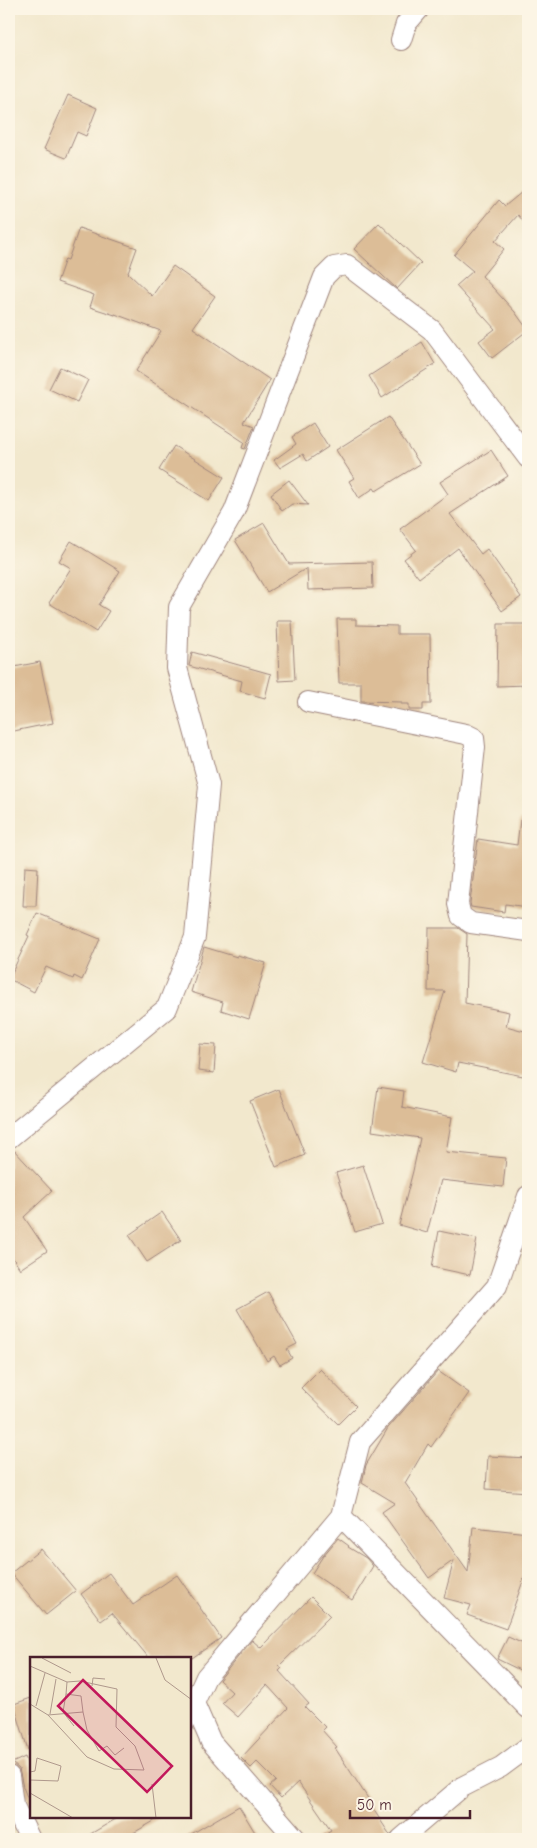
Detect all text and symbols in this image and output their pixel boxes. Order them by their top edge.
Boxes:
inset map [30,1657,191,1818]
scale bar [350,1788,470,1820]
text: 50 m [357,1796,392,1814]

